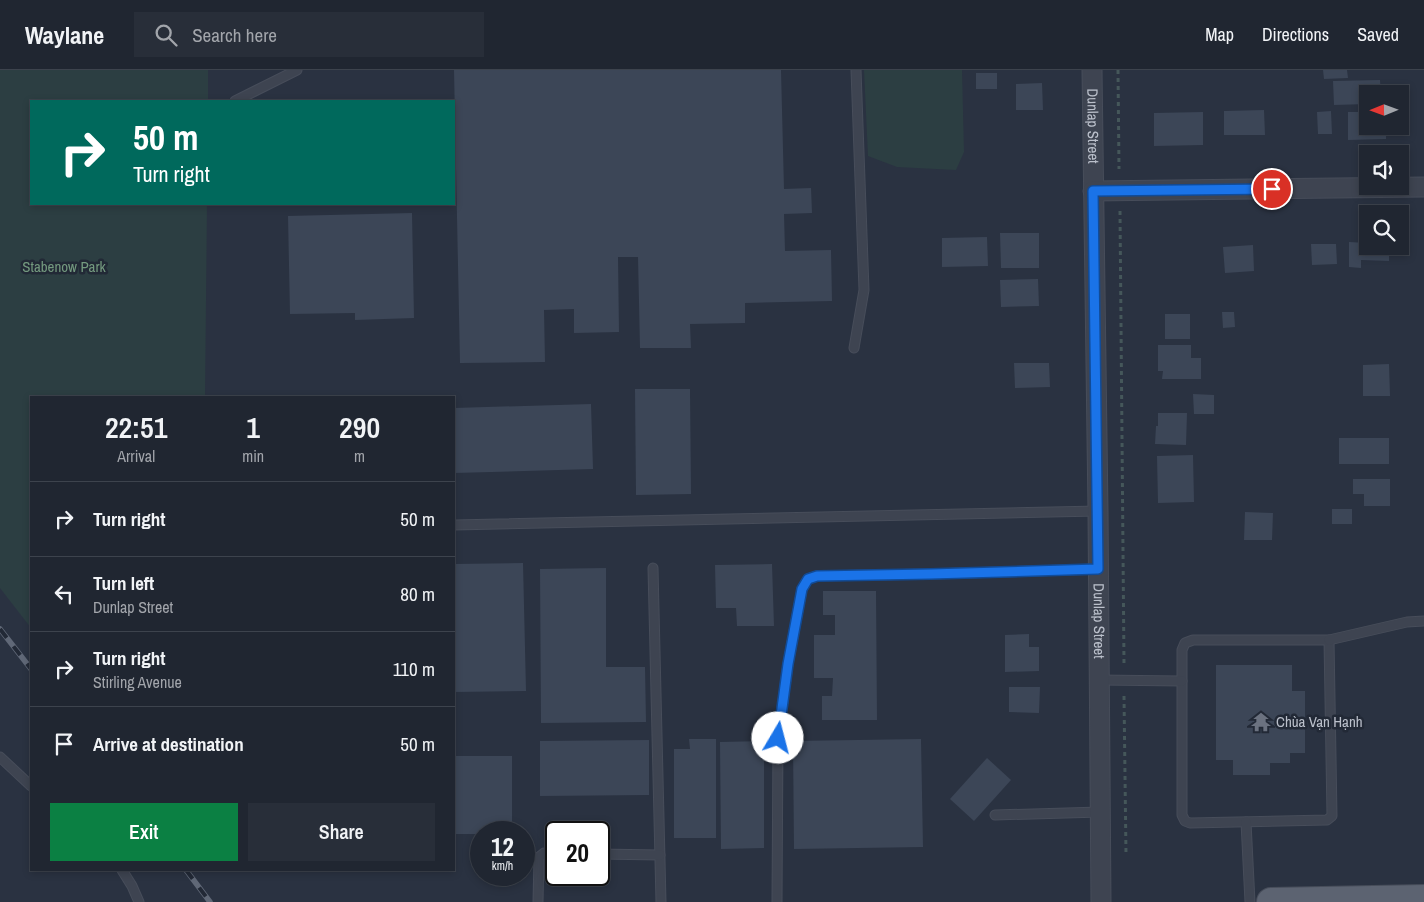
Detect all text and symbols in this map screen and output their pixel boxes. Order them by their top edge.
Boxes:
search box [134,12,484,57]
text: Waylane [25,19,104,51]
icon: search [152,21,180,49]
text: Search here [192,22,277,48]
text: Map [1205,22,1234,47]
text: Directions [1262,22,1329,47]
text: Saved [1357,22,1399,47]
north arrow [1359,85,1409,135]
map controls [1359,85,1409,255]
street label: Dunlap Street [1082,88,1104,164]
text: 50 m [133,114,198,161]
icon: right [50,120,115,185]
button: sound [1359,145,1409,195]
text: Turn right [133,159,210,189]
pin [1251,168,1293,210]
icon: arrive [1258,175,1286,203]
button: search [1359,205,1409,255]
park label: Stabenow Park [22,256,107,277]
text: 22:51 [105,407,167,447]
text: 1 [246,407,260,447]
text: 290 [339,407,380,447]
text: Arrival [117,445,155,467]
text: min [242,445,264,467]
text: m [354,445,365,467]
icon: right [50,505,78,533]
text: Turn right [93,506,165,532]
text: 50 m [400,506,435,532]
text: Turn left [93,570,154,596]
icon: left [50,580,78,608]
text: 80 m [400,581,435,607]
street label: Dunlap Street [1089,583,1110,659]
text: Dunlap Street [93,596,173,618]
text: Turn right [93,645,165,671]
icon: right [50,655,78,683]
text: 110 m [393,656,435,682]
text: Stirling Avenue [93,671,182,693]
position arrow [751,711,803,763]
temple icon: Chùa Vạn Hạnh [1250,711,1272,733]
place label: Chùa Vạn Hạnh [1276,711,1363,732]
icon: arrive [50,730,78,758]
text: Arrive at destination [93,731,244,757]
text: 50 m [400,731,435,757]
button: Exit [50,803,238,861]
button: Share [248,803,435,861]
speed limit sign: 20 [545,821,610,886]
text: 12 [491,830,514,864]
text: km/h [492,858,513,874]

